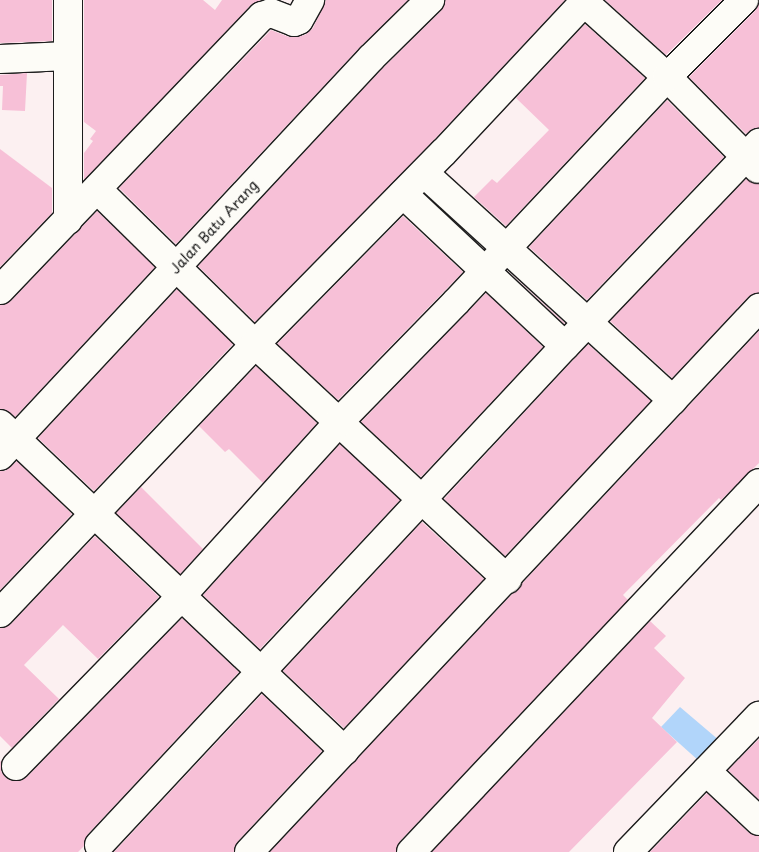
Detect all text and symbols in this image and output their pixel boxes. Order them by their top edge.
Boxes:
street label: Jalan Batu Arang [166,177,262,277]

